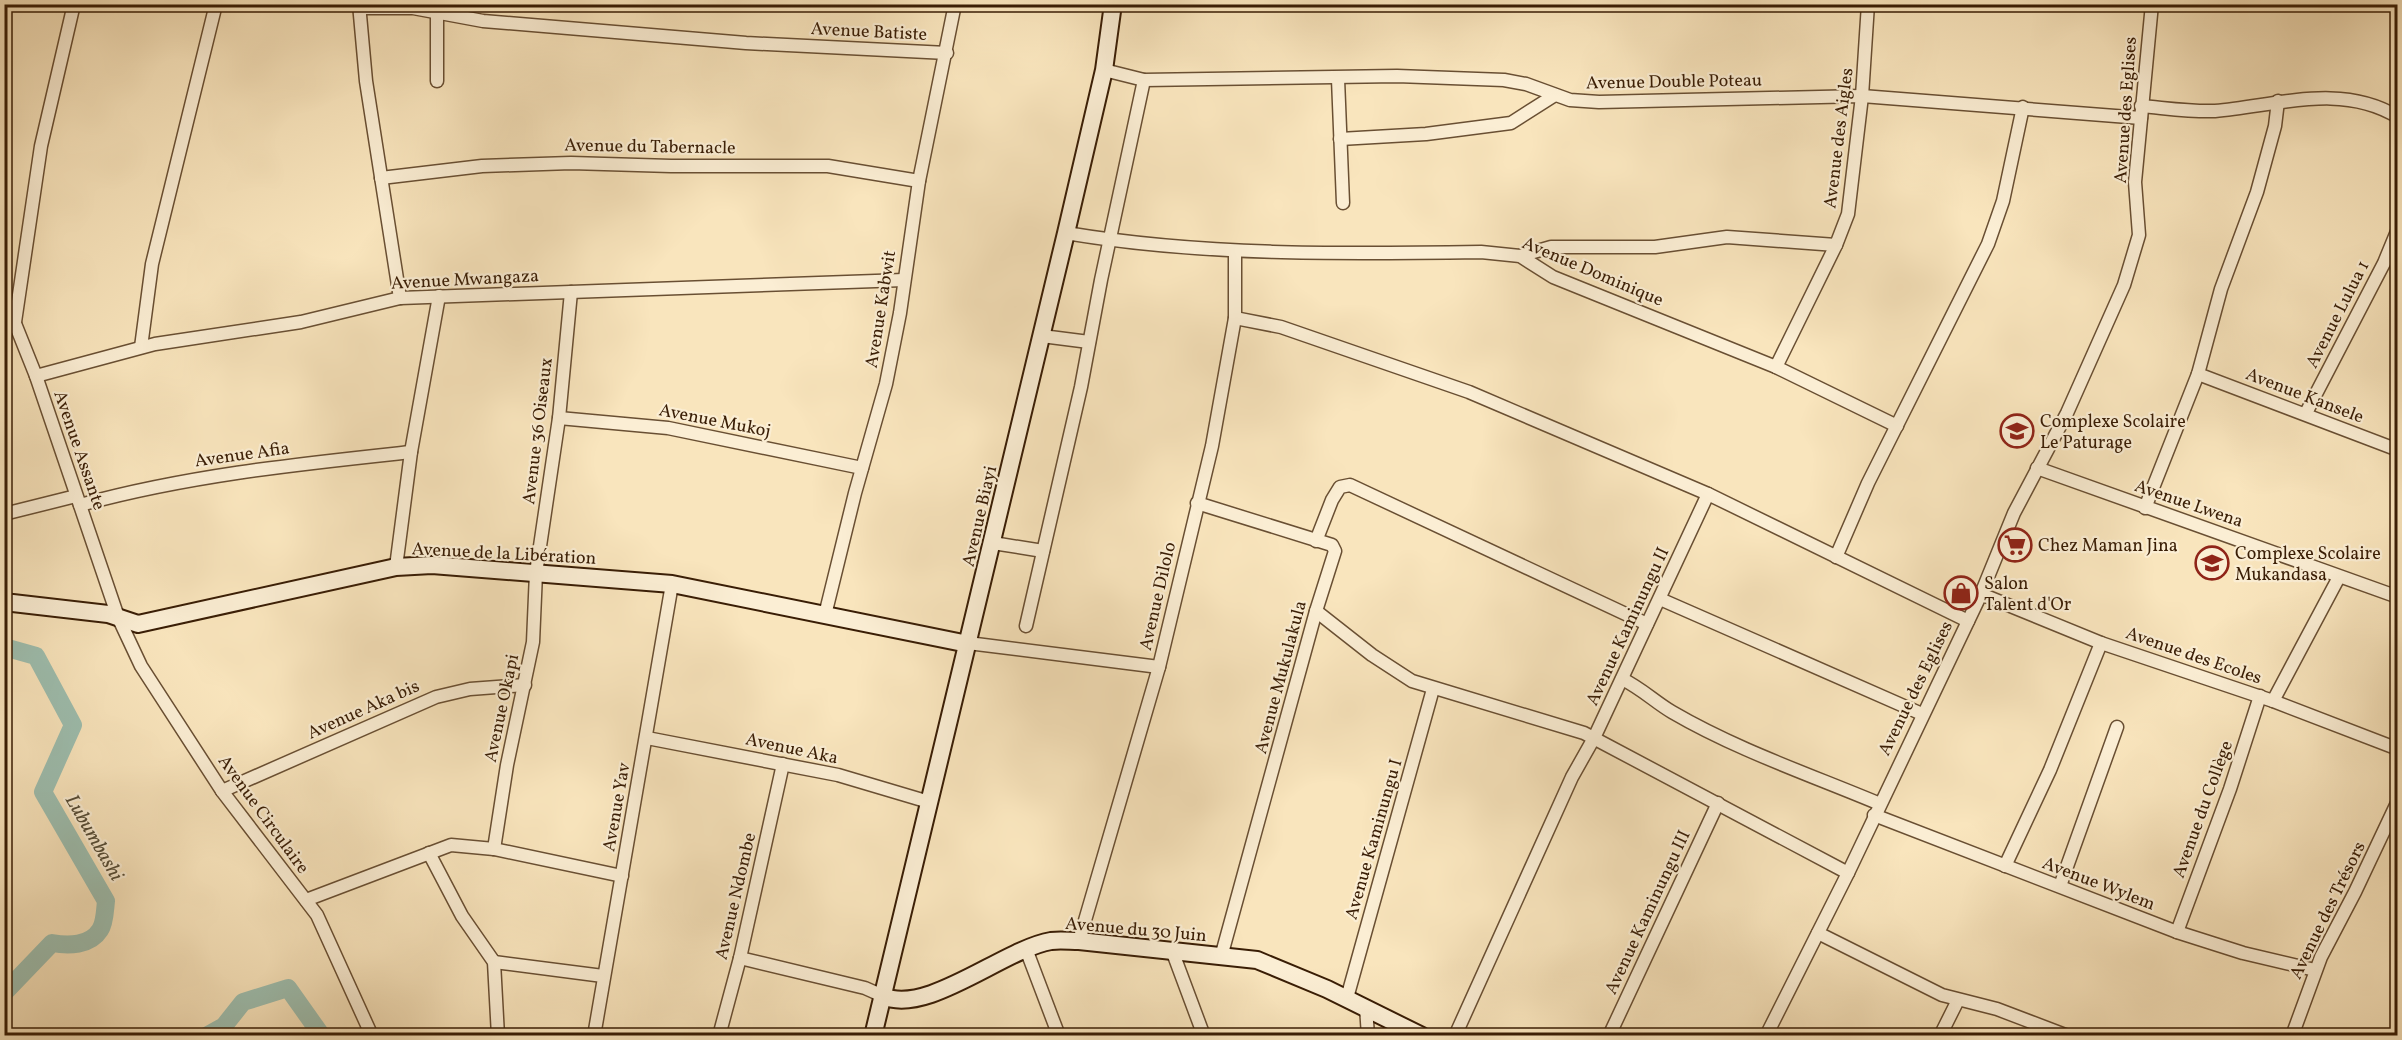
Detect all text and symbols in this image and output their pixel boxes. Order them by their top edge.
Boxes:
street label: Avenue Batiste [810,17,928,48]
street label: Avenue des Eglises [2109,36,2144,184]
street label: Avenue des Aigles [1818,66,1861,210]
street label: Avenue Double Poteau [1586,68,1762,97]
street label: Avenue du Tabernacle [564,134,736,161]
street label: Avenue Dominique [1518,231,1667,313]
street label: Avenue Kabwit [860,249,903,370]
street label: Avenue Lulua 1 [2300,257,2376,373]
street label: Avenue Mwangaza [390,264,540,297]
street label: Avenue 36 Oiseaux [517,356,560,506]
street label: Avenue Kansele [2242,362,2367,430]
street label: Avenue Assante [46,387,111,514]
street label: Avenue Mukoj [657,398,773,445]
place label: Complexe Scolaire Le Paturage [2040,410,2186,456]
school or university icon: Complexe Scolaire Le Paturage [1999,413,2035,449]
street label: Avenue Afia [193,436,291,475]
street label: Avenue Biayi [957,463,1004,569]
street label: Avenue Lwena [2131,474,2246,535]
supermarket icon: Chez Maman Jina [1997,527,2033,563]
place label: Chez Maman Jina [2038,534,2178,559]
street label: Avenue de la Libération [411,537,597,572]
street label: Avenue Dilolo [1134,540,1183,653]
place label: Complexe Scolaire Mukandasa [2235,542,2381,588]
street label: Avenue Kaminungu II [1581,543,1676,710]
school or university icon: Complexe Scolaire Mukandasa [2194,545,2230,581]
place label: Salon Talent d'Or [1984,572,2072,618]
shop icon: Salon Talent d'Or [1943,575,1979,611]
street label: Avenue Mukulakula [1249,598,1314,757]
street label: Avenue des Eglises [1873,617,1960,760]
street label: Avenue des Ecoles [2122,621,2265,691]
street label: Avenue Okapi [479,652,526,765]
street label: Avenue Aka bis [303,674,424,746]
street label: Avenue Aka [743,727,840,771]
street label: Avenue du Collège [2167,737,2240,882]
street label: Avenue Circulaire [211,750,314,879]
street label: Avenue Kaminungu I [1340,756,1409,923]
street label: Avenue Yav [597,760,638,854]
water label: Lubumbashi [57,789,130,887]
street label: Avenue Kaminungu III [1599,826,1697,999]
street label: Avenue Ndombe [710,830,763,962]
street label: Avenue des Trésors [2284,838,2373,984]
street label: Avenue Wylem [2039,851,2158,917]
street label: Avenue du 30 Juin [1064,912,1208,949]

